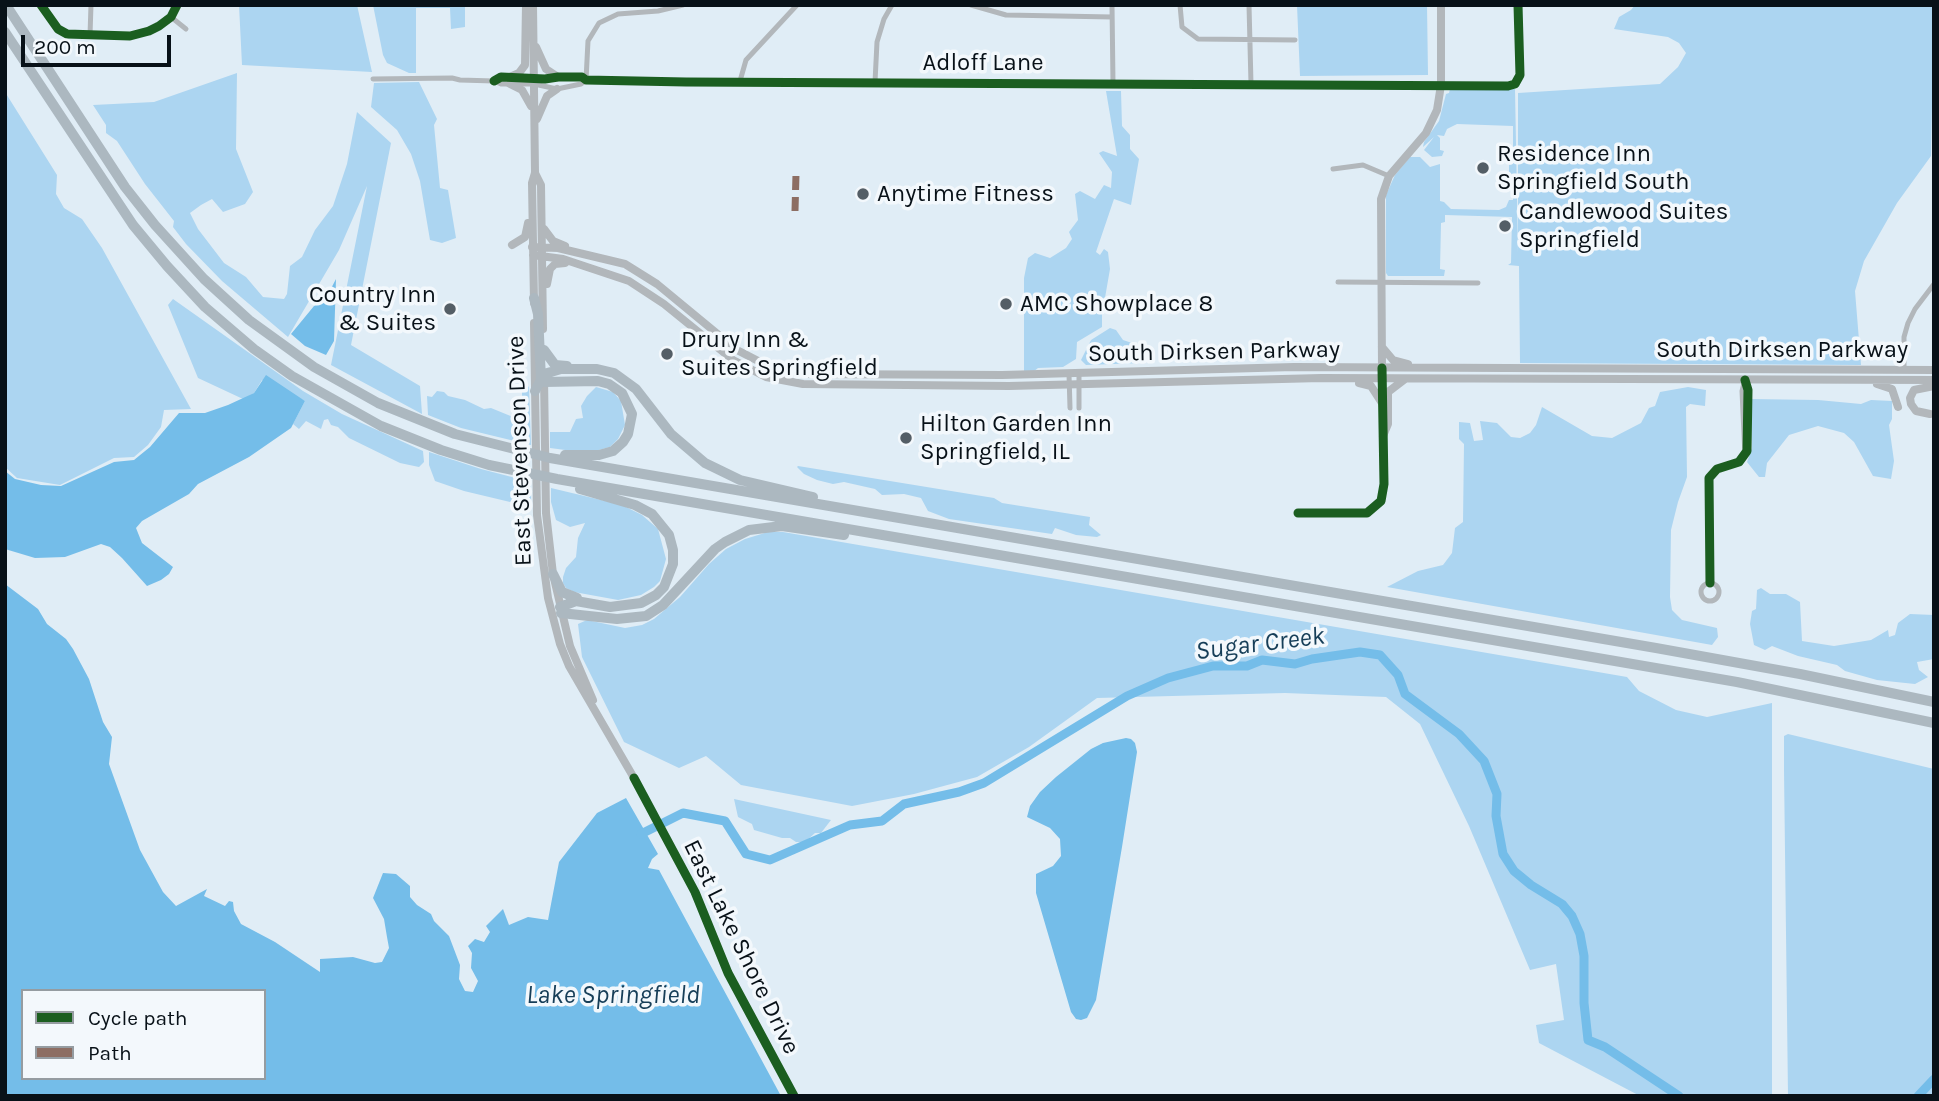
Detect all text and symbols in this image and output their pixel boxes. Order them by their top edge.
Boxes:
scale bar [24,21,175,65]
text: 200 m [34,35,96,59]
street label: Adloff Lane [922,49,1044,77]
place label: Residence Inn Springfield South [1497,140,1689,196]
marker: Residence Inn Springfield South [1475,160,1491,176]
place label: Anytime Fitness [877,180,1054,208]
marker: Anytime Fitness [855,186,871,202]
place label: Candlewood Suites Springfield [1519,198,1728,254]
marker: Candlewood Suites Springfield [1497,218,1513,234]
place label: Country Inn & Suites [309,281,436,337]
place label: AMC Showplace 8 [1020,290,1213,318]
marker: AMC Showplace 8 [998,296,1014,312]
marker: Country Inn & Suites [442,301,458,317]
place label: Drury Inn & Suites Springfield [681,326,878,382]
street label: East Stevenson Drive [502,335,538,567]
street label: South Dirksen Parkway [1088,335,1340,369]
street label: South Dirksen Parkway [1656,336,1908,364]
marker: Drury Inn & Suites Springfield [659,346,675,362]
place label: Hilton Garden Inn Springfield, IL [920,410,1112,466]
marker: Hilton Garden Inn Springfield, IL [898,430,914,446]
water label: Sugar Creek [1194,621,1326,667]
street label: East Lake Shore Drive [677,835,805,1059]
water label: Lake Springfield [526,980,700,1012]
legend [21,989,266,1080]
text: Cycle path [88,1006,188,1030]
text: Path [88,1041,132,1065]

